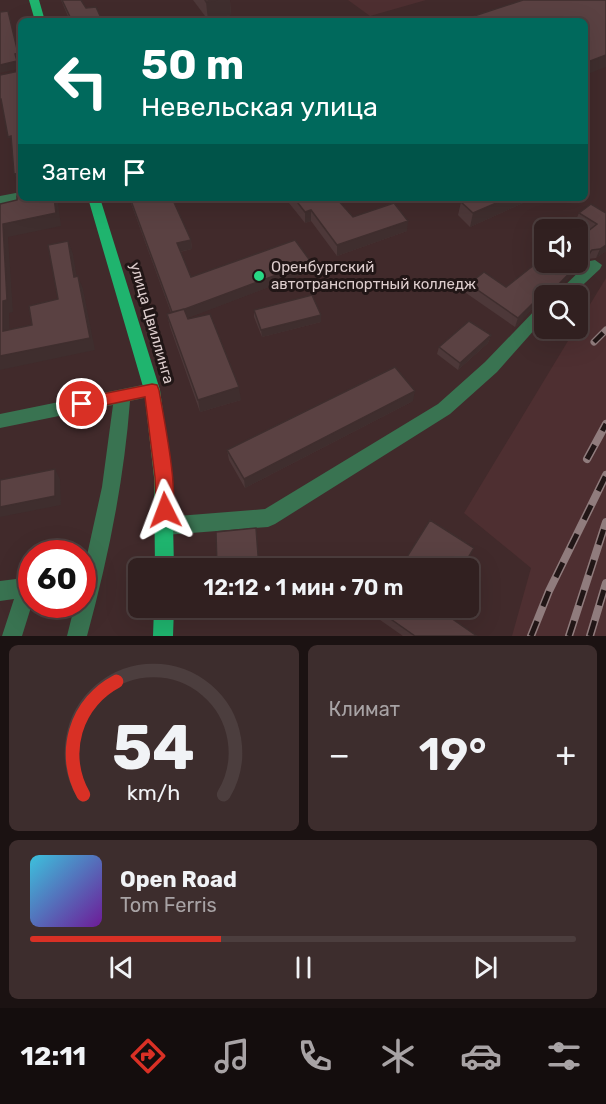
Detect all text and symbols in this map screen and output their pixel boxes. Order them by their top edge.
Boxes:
text: 50 m [141,40,244,90]
icon: left [42,42,120,120]
text: Невельская улица [141,91,378,123]
icon: arrive [118,156,151,189]
text: Затем [42,159,106,186]
map controls [534,219,588,339]
button: sound [534,219,588,273]
place label: Оренбургский автотранспортный колледж [271,258,476,293]
street label: улица Цвиллинга [126,260,178,386]
marker: Оренбургский автотранспортный колледж [252,269,266,283]
button: search [534,285,588,339]
pin [56,378,107,429]
icon: arrive [65,387,98,420]
position arrow [133,478,197,542]
speed limit sign: 60 [18,540,96,618]
text: 12:12 · 1 мин · 70 m [204,574,403,601]
text: Климат [329,697,400,721]
text: 54 [112,711,195,785]
text: 19° [419,728,487,781]
text: − [329,735,350,774]
text: + [555,735,576,774]
text: km/h [127,780,181,805]
text: Open Road [120,866,237,893]
text: Tom Ferris [120,893,217,917]
icon: previous [105,951,138,984]
icon: pause [287,951,320,984]
icon: next [469,951,502,984]
icon: directions [127,1035,169,1077]
icon: music [211,1035,253,1077]
icon: phone [294,1035,336,1077]
icon: climate [377,1035,419,1077]
icon: car [460,1035,502,1077]
icon: filters [543,1035,585,1077]
text: 12:11 [21,1040,86,1072]

